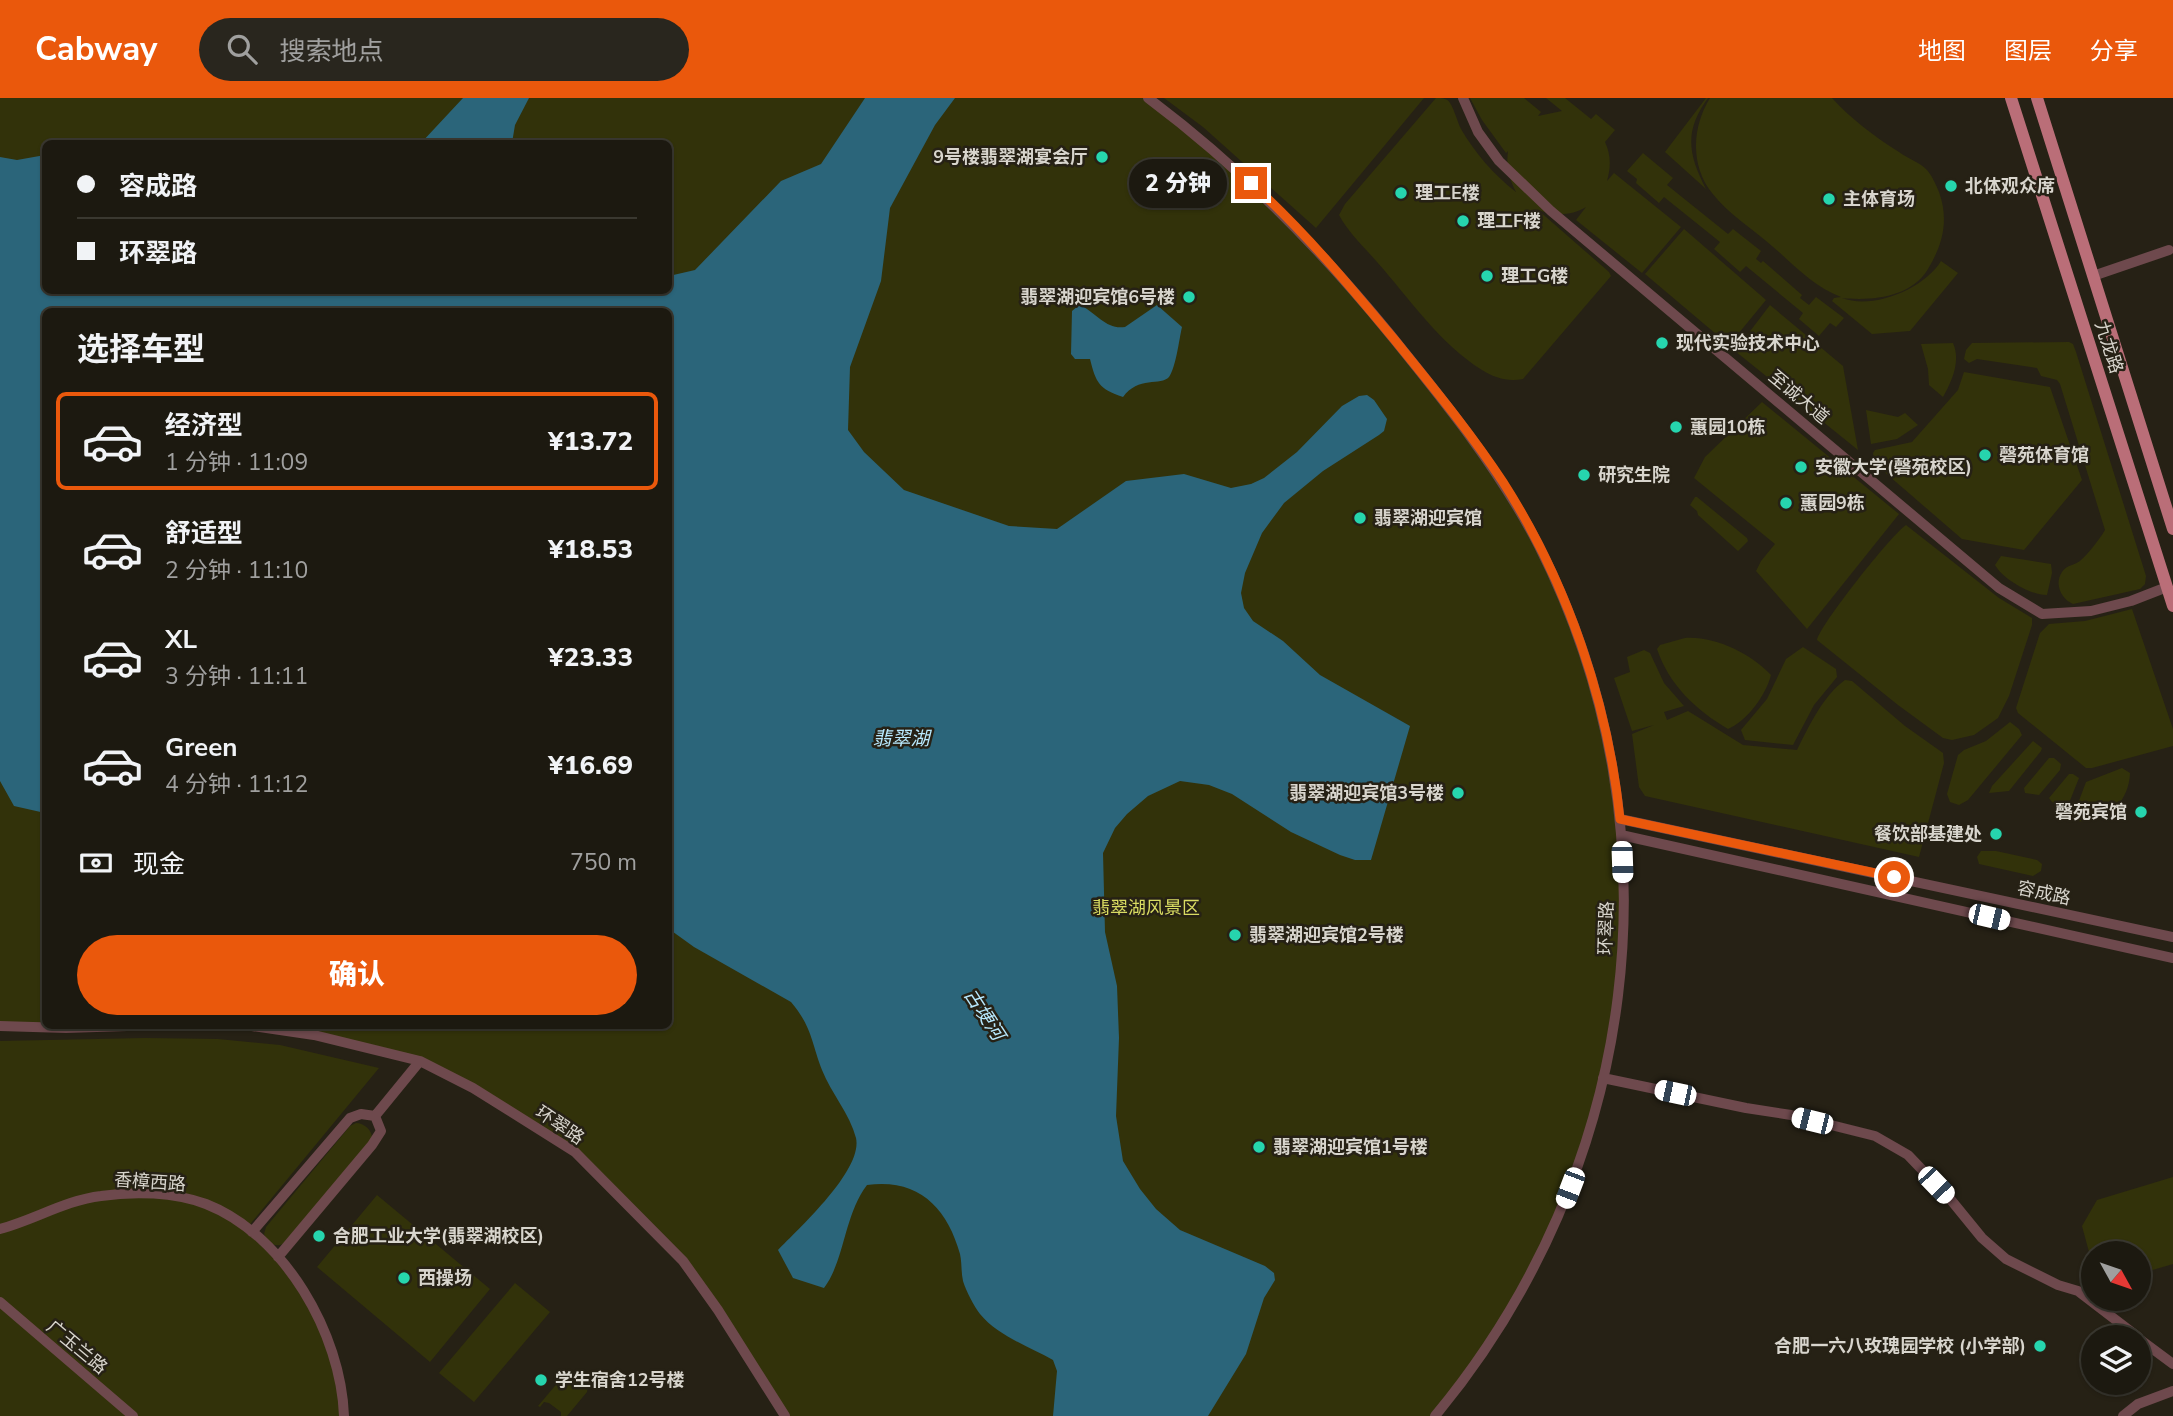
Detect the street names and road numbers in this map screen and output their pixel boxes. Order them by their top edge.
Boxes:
street label: 九龙路 [2089,318,2129,376]
street label: 至诚大道 [1764,365,1834,429]
street label: 容成路 [2015,876,2073,910]
street label: 环翠路 [1593,901,1619,955]
street label: 环翠路 [531,1100,589,1150]
street label: 香樟西路 [113,1168,187,1196]
street label: 广玉兰路 [42,1315,112,1379]

